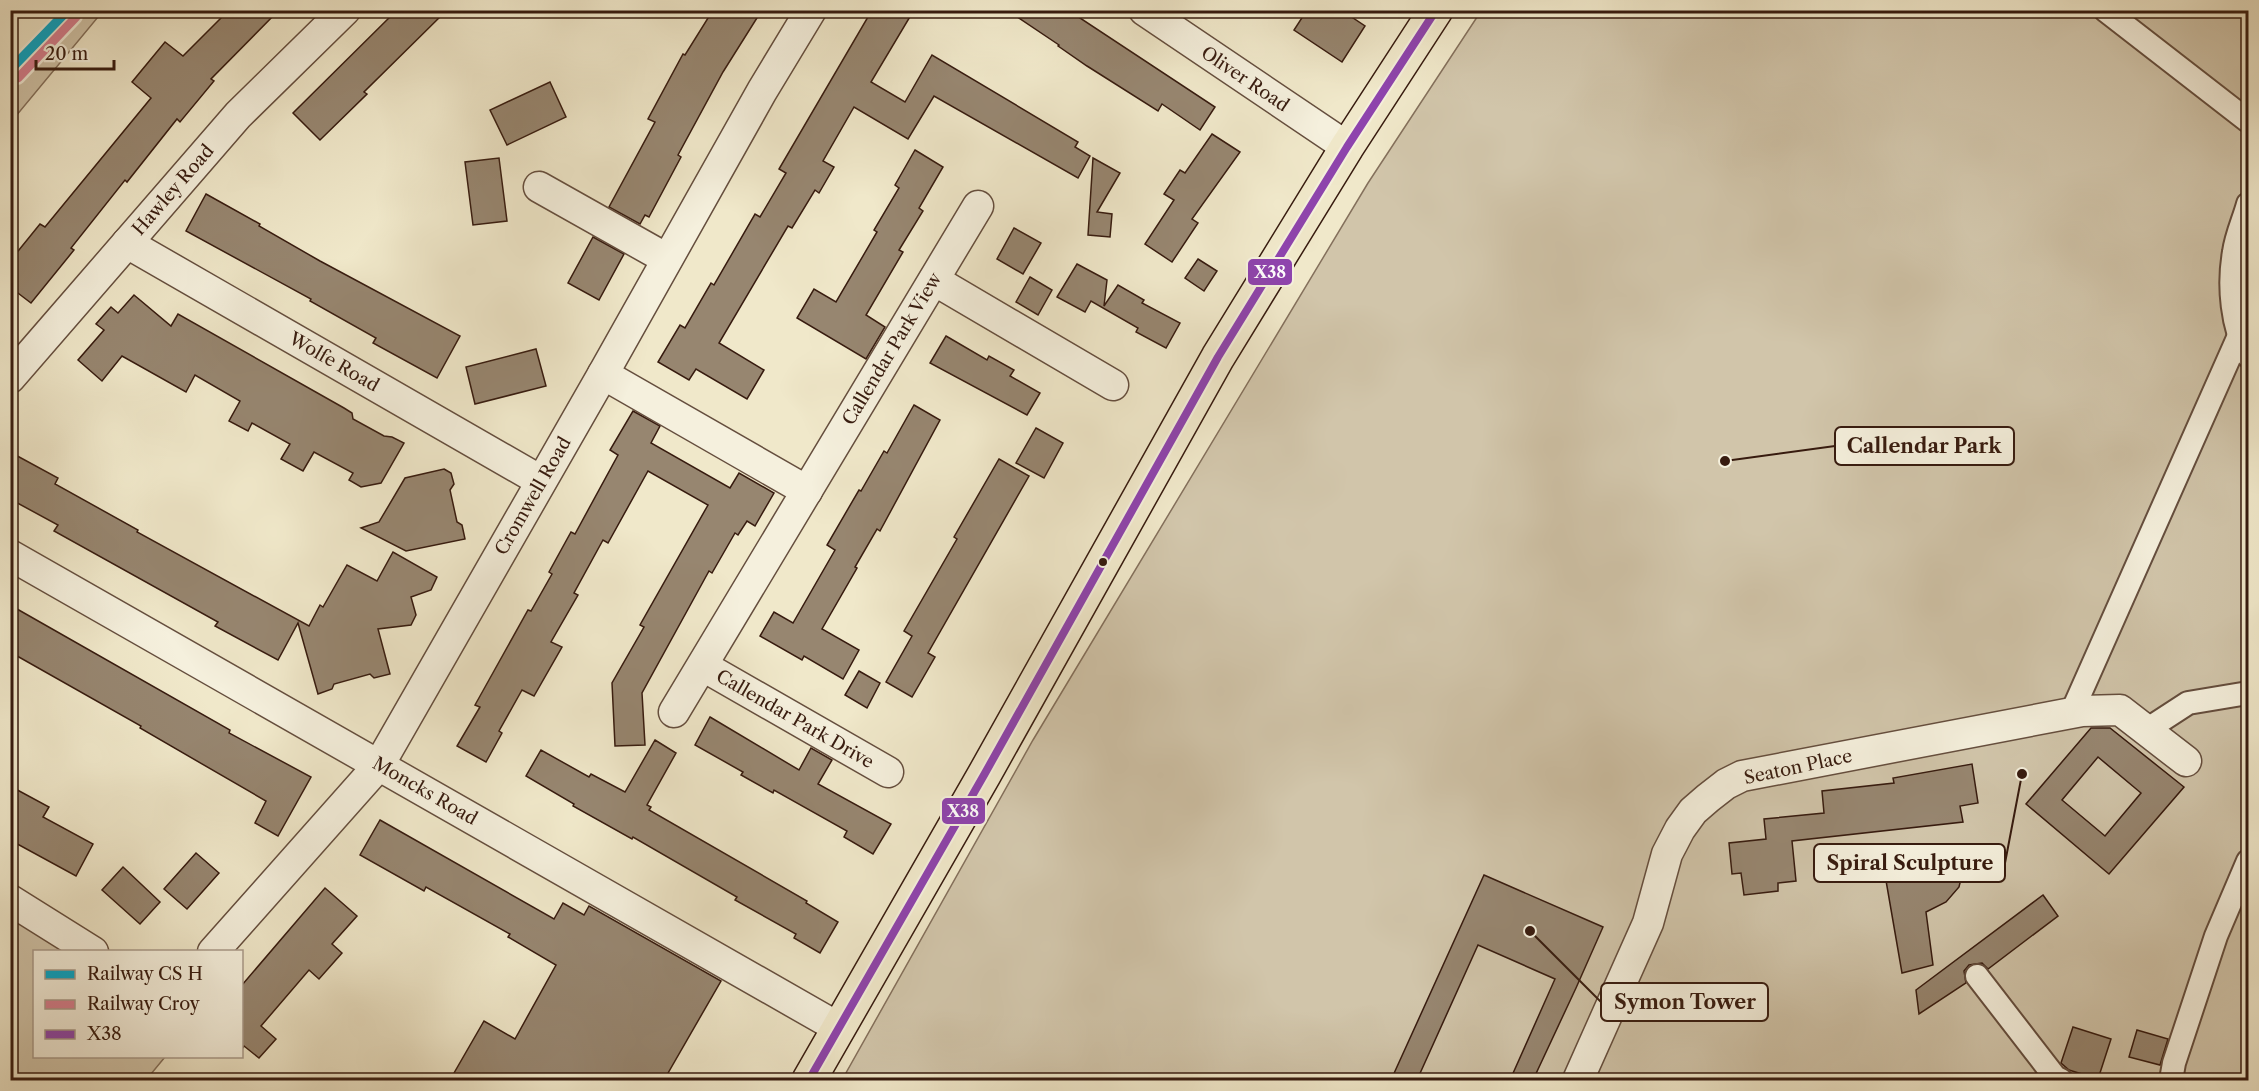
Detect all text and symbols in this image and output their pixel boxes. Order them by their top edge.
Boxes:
scale bar [36,33,114,71]
street label: Oliver Road [1197,42,1293,116]
text: 20 m [45,43,89,65]
street label: Hawley Road [128,140,218,240]
line badge: X38 [1247,258,1293,286]
text: X38 [1253,262,1286,282]
street label: Callendar Park View [838,268,947,429]
street label: Wolfe Road [284,327,383,397]
callout: Callendar Park [1835,427,2014,465]
street label: Cromwell Road [490,433,576,559]
text: Callendar Park [1847,434,2002,458]
unlabelled marker [1097,556,1109,568]
street label: Callendar Park Drive [712,665,878,773]
street label: Seaton Place [1742,745,1854,789]
street label: Moncks Road [369,752,481,830]
line badge: X38 [941,797,986,825]
text: X38 [946,801,979,821]
callout: Spiral Sculpture [1814,844,2005,882]
text: Spiral Sculpture [1827,851,1993,875]
legend [33,950,243,1058]
text: Railway CS H [87,963,203,985]
callout: Symon Tower [1601,983,1768,1021]
text: Symon Tower [1614,990,1756,1014]
text: Railway Croy [87,993,201,1015]
text: X38 [86,1023,122,1045]

